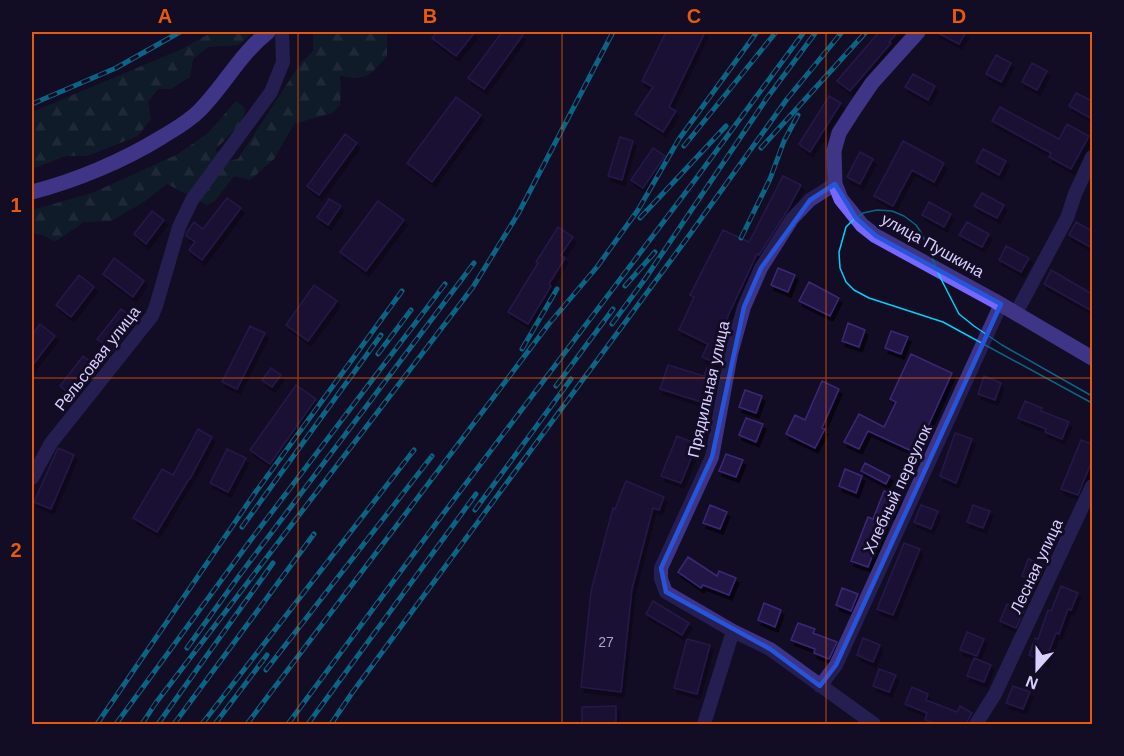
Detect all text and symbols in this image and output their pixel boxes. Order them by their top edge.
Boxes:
text: A [158,5,172,27]
text: B [423,5,437,27]
text: C [687,5,701,27]
text: D [952,5,966,27]
text: 1 [10,194,22,216]
street label: улица Пушкина [879,210,987,281]
street label: Рельсовая улица [51,303,143,414]
street label: Прядильная улица [684,319,733,459]
street label: Хлебный переулок [860,421,935,556]
street label: Лесная улица [1007,516,1066,616]
text: 2 [10,539,22,561]
house number: 27 [598,634,614,650]
north arrow [1007,639,1067,699]
text: N [1023,673,1040,693]

